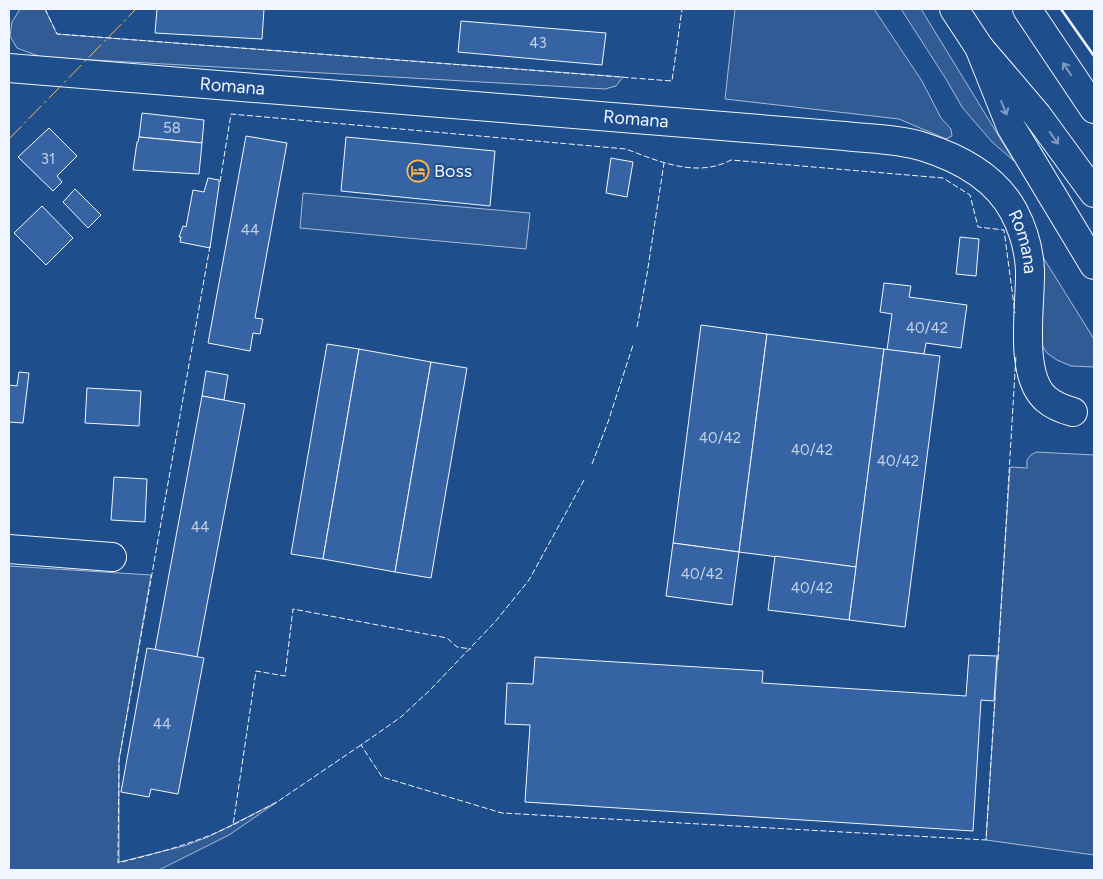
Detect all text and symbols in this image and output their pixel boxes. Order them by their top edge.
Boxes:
house number: 43 [529,34,547,52]
one-way arrow [1062,62,1072,76]
street label: Romana [199,73,266,100]
one-way arrow [999,100,1009,115]
street label: Romana [602,105,669,133]
house number: 58 [163,119,181,137]
one-way arrow [1049,131,1059,145]
house number: 31 [41,150,55,168]
hotel icon: Boss [406,159,430,183]
place label: Boss [434,160,472,182]
street label: Romana [1004,206,1041,274]
house number: 44 [241,221,259,239]
house number: 40/42 [906,319,948,337]
house number: 40/42 [699,429,741,447]
house number: 40/42 [791,441,833,459]
house number: 40/42 [877,452,919,470]
house number: 44 [191,518,209,536]
house number: 40/42 [681,565,723,583]
house number: 40/42 [791,579,833,597]
house number: 44 [153,715,171,733]

